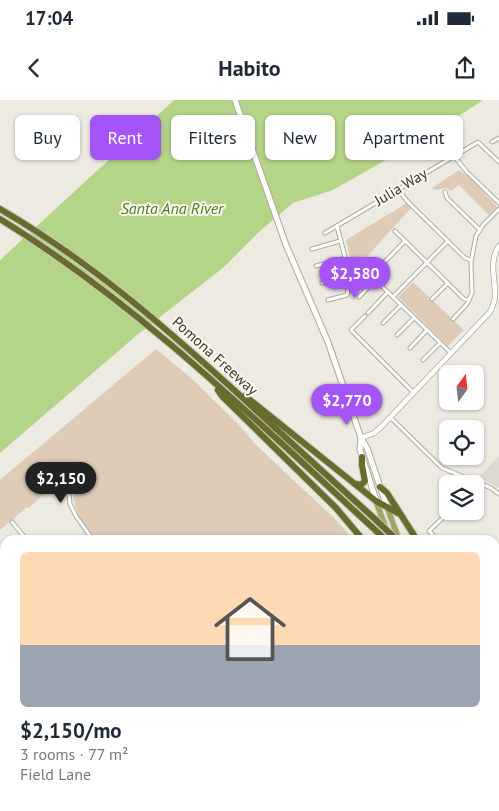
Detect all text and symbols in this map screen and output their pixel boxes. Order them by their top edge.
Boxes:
text: 17:04 [25,6,73,30]
icon: back [20,54,48,82]
text: Habito [218,54,281,82]
icon: share [451,54,479,82]
chip: Buy [15,115,80,160]
chip: Rent [90,115,161,160]
chip: Filters [171,115,255,160]
chip: New [265,115,335,160]
chip: Apartment [345,115,463,160]
street label: Julia Way [370,163,431,210]
water label: Santa Ana River [121,198,225,218]
pin: $2,580 [314,256,396,299]
text: $2,580 [330,263,380,283]
street label: Pomona Freeway [168,312,262,399]
north arrow [439,365,484,410]
map controls [439,365,484,520]
pin: $2,770 [306,384,388,426]
text: $2,770 [322,390,372,410]
button: locate [439,420,484,465]
pin: $2,150 [20,462,102,504]
text: $2,150 [36,468,86,488]
button: layers [439,475,484,520]
icon: home [205,584,295,674]
text: $2,150/mo [20,717,122,744]
text: 3 rooms · 77 m² [20,744,128,764]
text: Field Lane [20,764,91,784]

